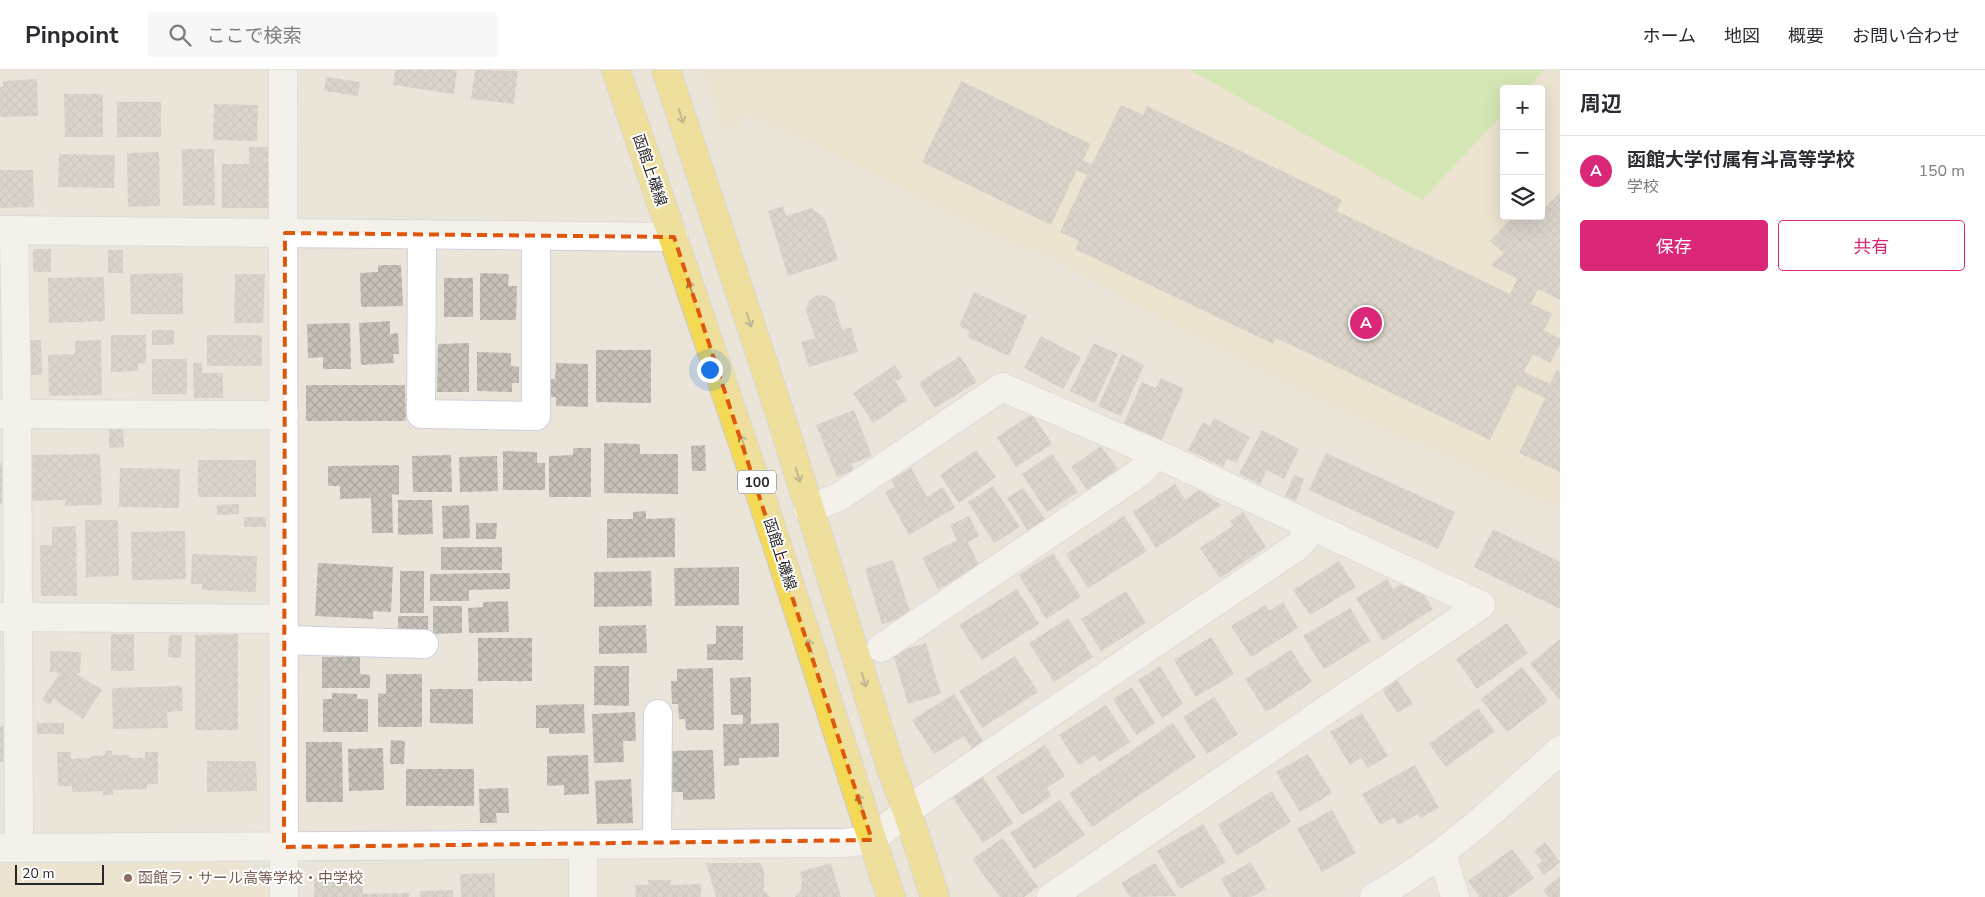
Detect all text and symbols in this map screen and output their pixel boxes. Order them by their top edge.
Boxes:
search box [148,12,498,57]
text: Pinpoint [25,19,118,51]
icon: search [166,21,194,49]
text: ここで検索 [206,23,301,49]
text: ホーム [1643,24,1696,48]
text: 地図 [1724,24,1760,48]
text: 概要 [1788,24,1824,48]
text: お問い合わせ [1852,24,1960,48]
map controls [1500,85,1545,220]
button: + [1500,85,1545,130]
text: 周辺 [1580,90,1622,118]
one-way arrow [677,108,686,124]
button: − [1500,130,1545,175]
street label: 函館上磯線 [628,131,672,209]
text: 函館大学付属有斗高等学校 [1627,147,1855,173]
text: A [1590,160,1602,182]
text: 150 m [1918,160,1965,182]
button: layers [1500,175,1545,220]
text: 学校 [1627,176,1659,198]
button: 保存 [1580,220,1768,271]
button: 共有 [1778,220,1965,271]
one-way arrow [686,280,695,296]
pin: A [1350,304,1382,342]
one-way arrow [744,312,754,328]
your location [697,357,723,383]
one-way arrow [738,434,747,450]
one-way arrow [794,467,804,483]
road number: 100 [738,471,776,494]
street label: 函館上磯線 [759,515,801,593]
one-way arrow [805,639,814,654]
one-way arrow [859,672,869,688]
one-way arrow [854,793,864,809]
scale bar [15,862,104,885]
text: 20 m [22,864,54,883]
place label: 函館ラ・サール高等学校・中学校 [138,868,363,888]
marker: 函館ラ・サール高等学校・中学校 [122,872,134,884]

